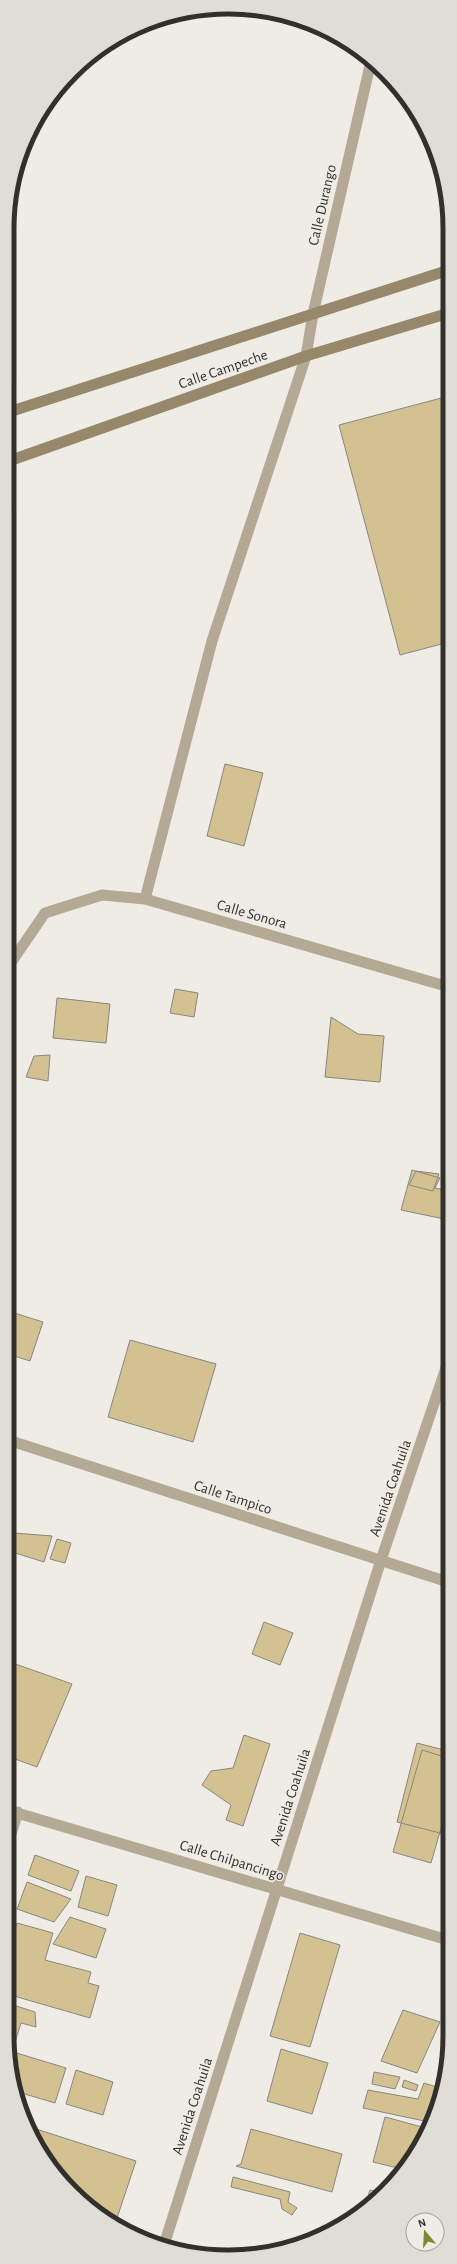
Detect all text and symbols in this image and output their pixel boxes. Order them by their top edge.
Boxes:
street label: Calle Durango [306,163,339,247]
street label: Calle Campeche [177,347,270,392]
street label: Calle Sonora [215,897,289,932]
street label: Avenida Coahuila [367,1438,414,1539]
street label: Calle Tampico [192,1478,274,1517]
street label: Avenida Coahuila [268,1747,313,1848]
street label: Calle Chilpancingo [178,1837,286,1884]
street label: Avenida Coahuila [170,2056,215,2157]
north arrow [405,2212,445,2252]
text: N [417,2217,427,2229]

